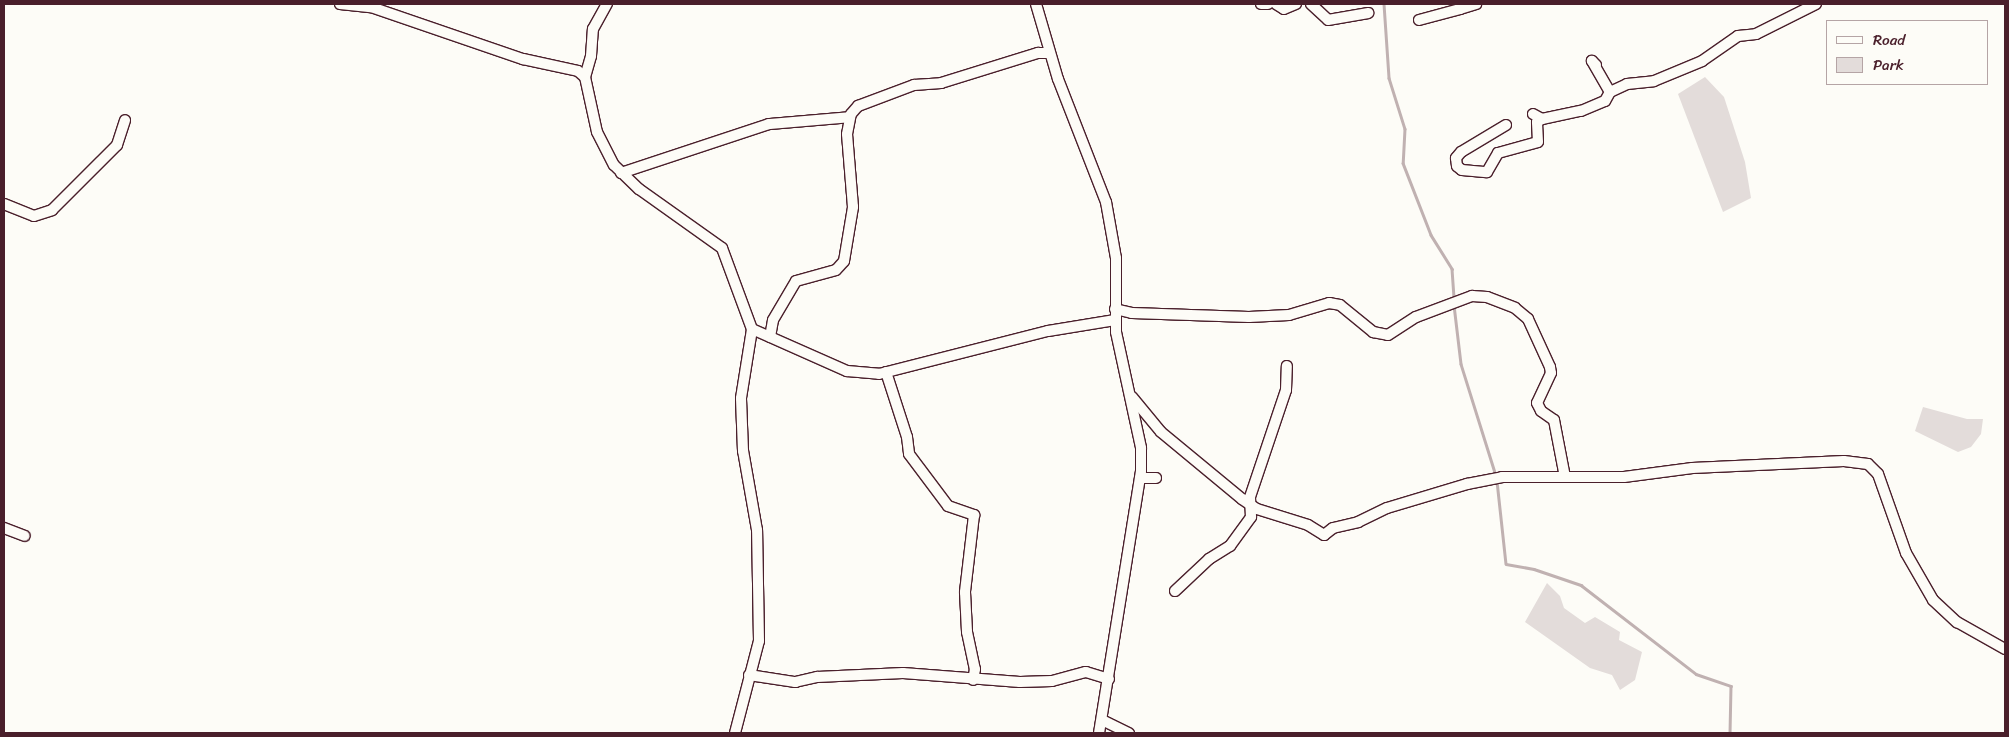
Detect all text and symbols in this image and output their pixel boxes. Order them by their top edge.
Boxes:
legend [1826,20,1989,85]
text: Road [1873,27,1905,53]
text: Park [1873,52,1904,78]

